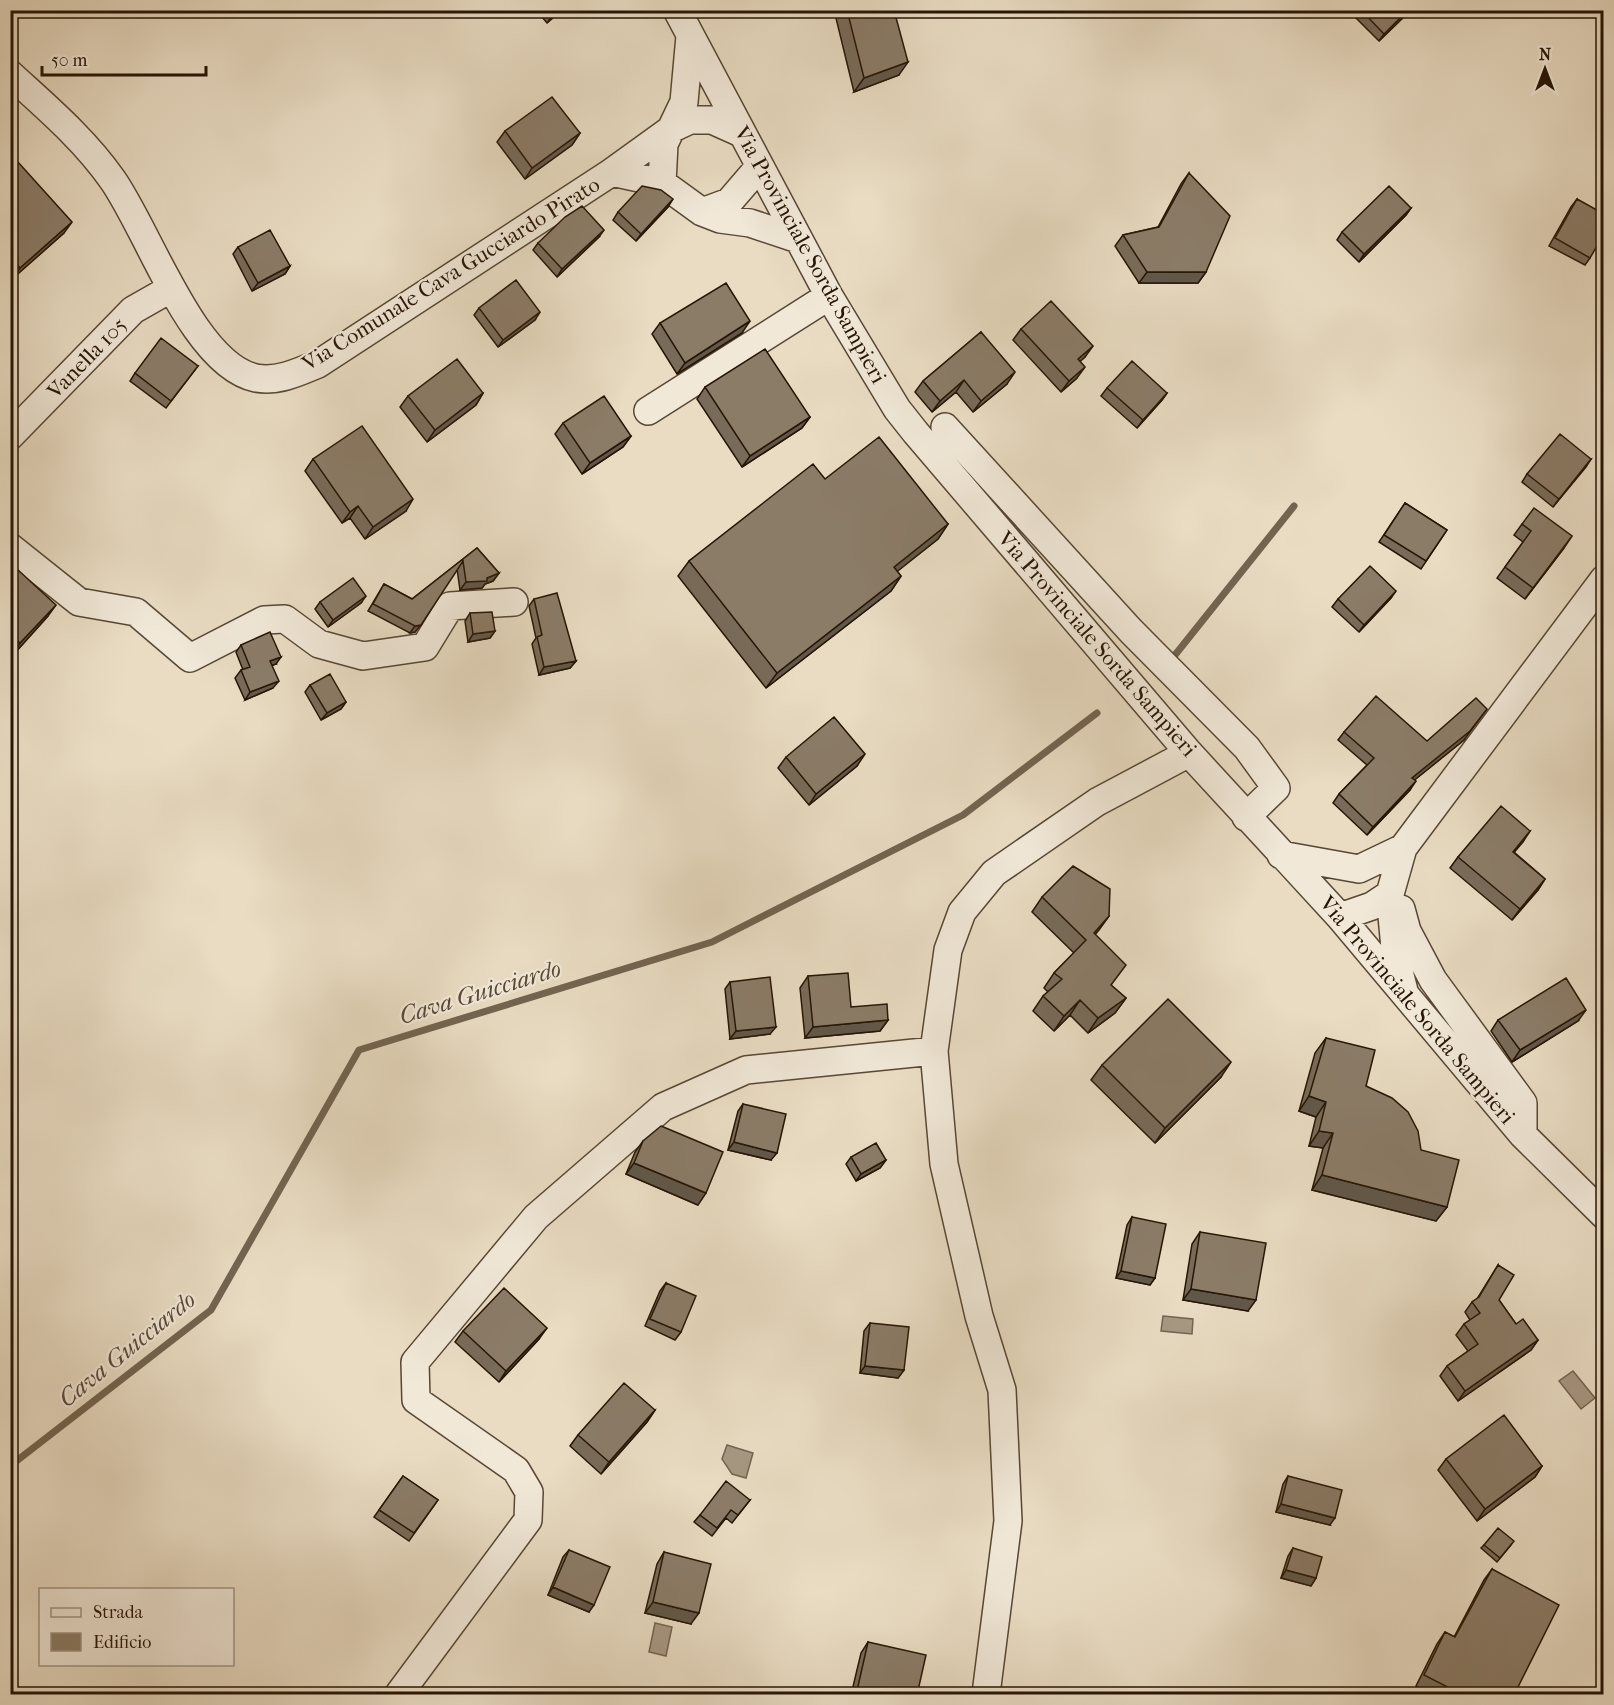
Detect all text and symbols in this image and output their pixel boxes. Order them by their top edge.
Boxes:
scale bar [42,39,206,77]
north arrow [1515,39,1575,99]
text: N [1539,45,1552,64]
text: 50 m [51,50,88,71]
street label: Via Provinciale Sorda Sampieri [728,121,892,389]
street label: Via Comunale Cava Gucciardo Pirato [297,171,605,377]
street label: Vanella 105 [41,312,132,405]
street label: Via Provinciale Sorda Sampieri [991,525,1202,762]
street label: Via Provinciale Sorda Sampieri [1313,890,1520,1130]
water label: Cava Guicciardo [396,954,564,1030]
water label: Cava Guicciardo [53,1285,201,1413]
legend [39,1588,234,1666]
text: Strada [93,1602,144,1623]
text: Edificio [93,1632,151,1653]

